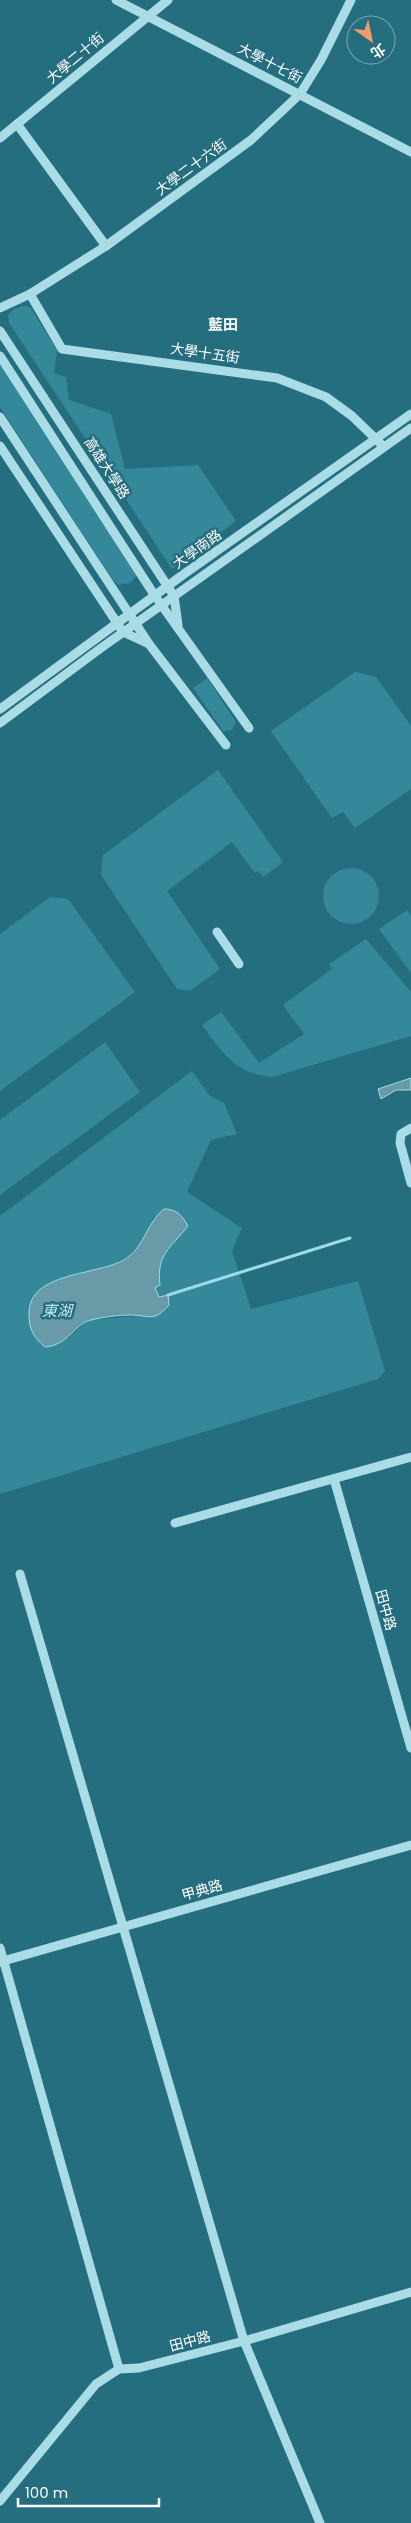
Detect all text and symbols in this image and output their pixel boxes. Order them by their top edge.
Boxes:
north arrow [346,15,396,65]
street label: 大學二十街 [42,28,108,88]
street label: 大學十七街 [234,38,306,88]
text: 北 [367,39,389,63]
street label: 大學二十六街 [151,134,231,200]
district label: 藍田 [208,314,238,335]
street label: 大學十五街 [169,338,241,368]
street label: 高雄大學路 [80,433,134,503]
street label: 大學南路 [168,525,226,573]
water label: 東湖 [42,1300,74,1321]
street label: 田中路 [371,1587,401,1633]
street label: 甲典路 [179,1875,225,1905]
street label: 田中路 [167,2326,213,2356]
scale bar [18,2476,159,2508]
text: 100 m [25,2482,68,2503]

